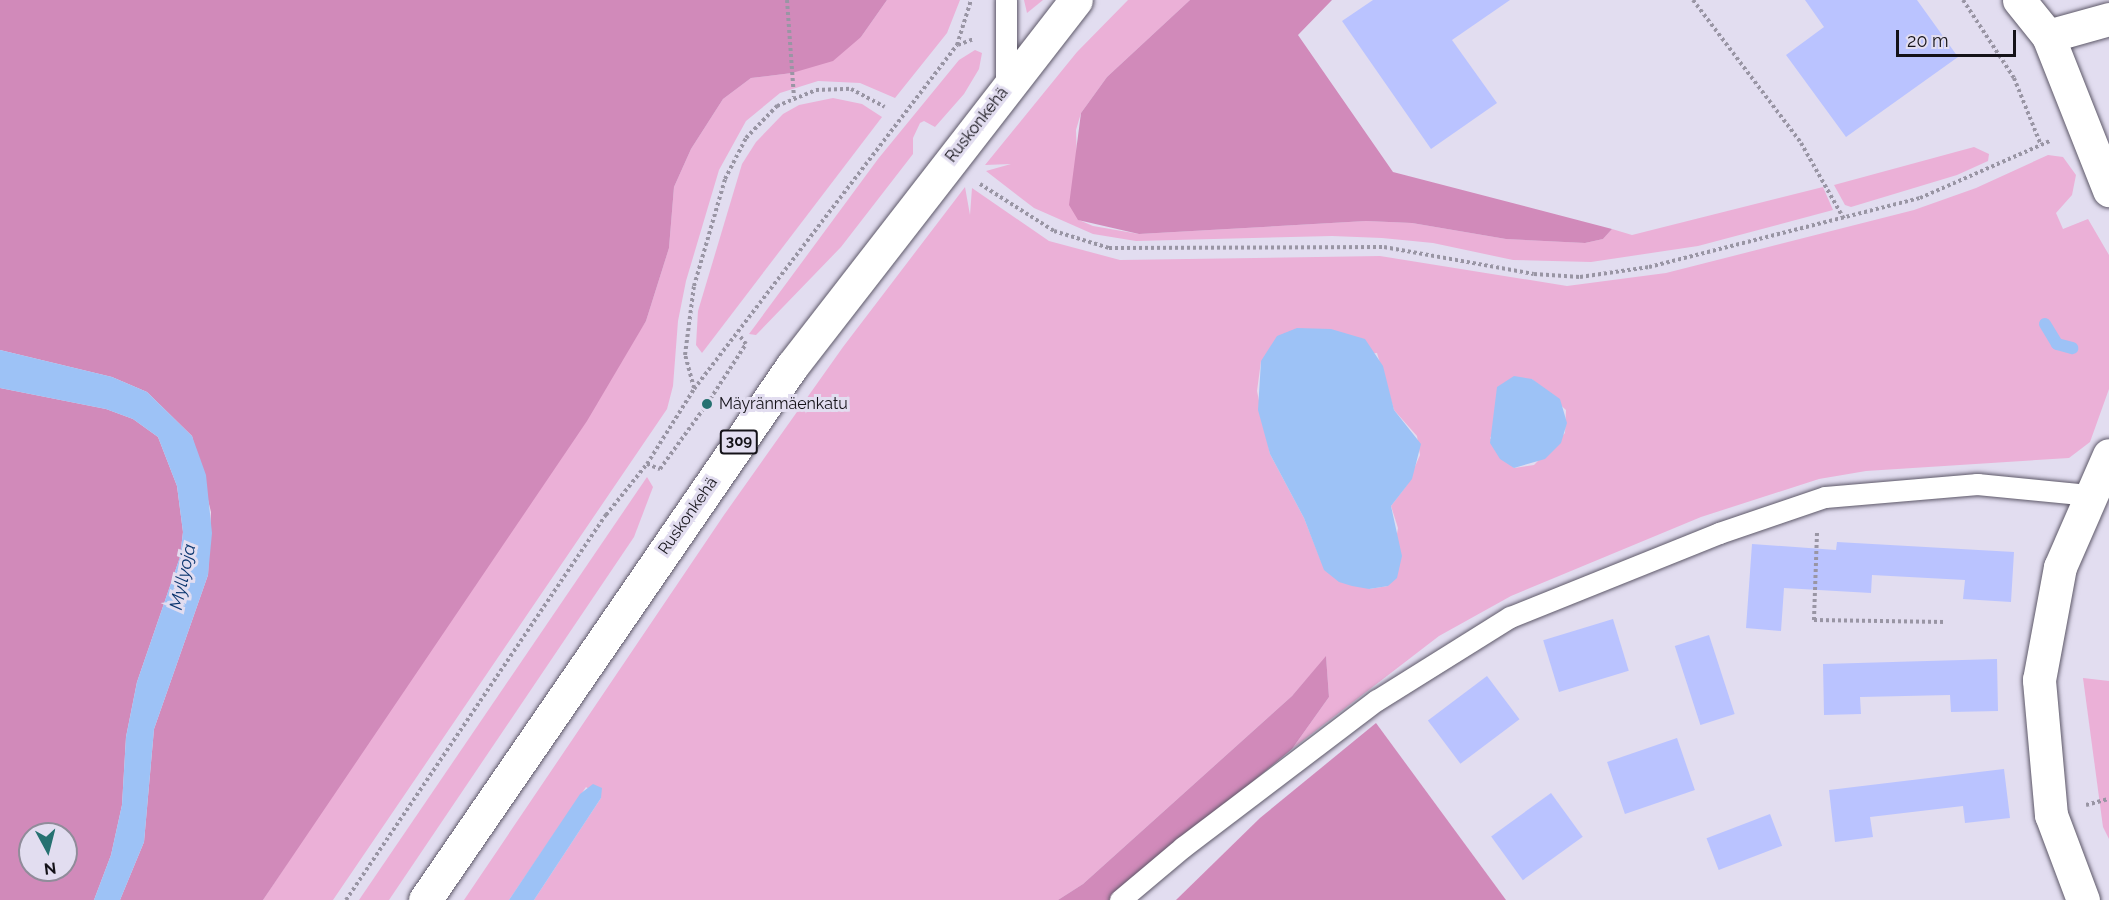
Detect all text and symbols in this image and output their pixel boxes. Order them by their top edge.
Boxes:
scale bar [1899,18,2019,56]
text: 20 m [1907,30,1949,51]
street label: Ruskonkehä [942,84,1012,166]
place label: Mäyränmäenkatu [719,394,848,414]
marker: Mäyränmäenkatu [700,397,714,411]
road number: 309 [720,430,758,454]
street label: Ruskonkehä [654,474,722,558]
water label: Myllyoja [166,542,200,612]
north arrow [18,822,78,882]
text: N [43,858,57,879]

